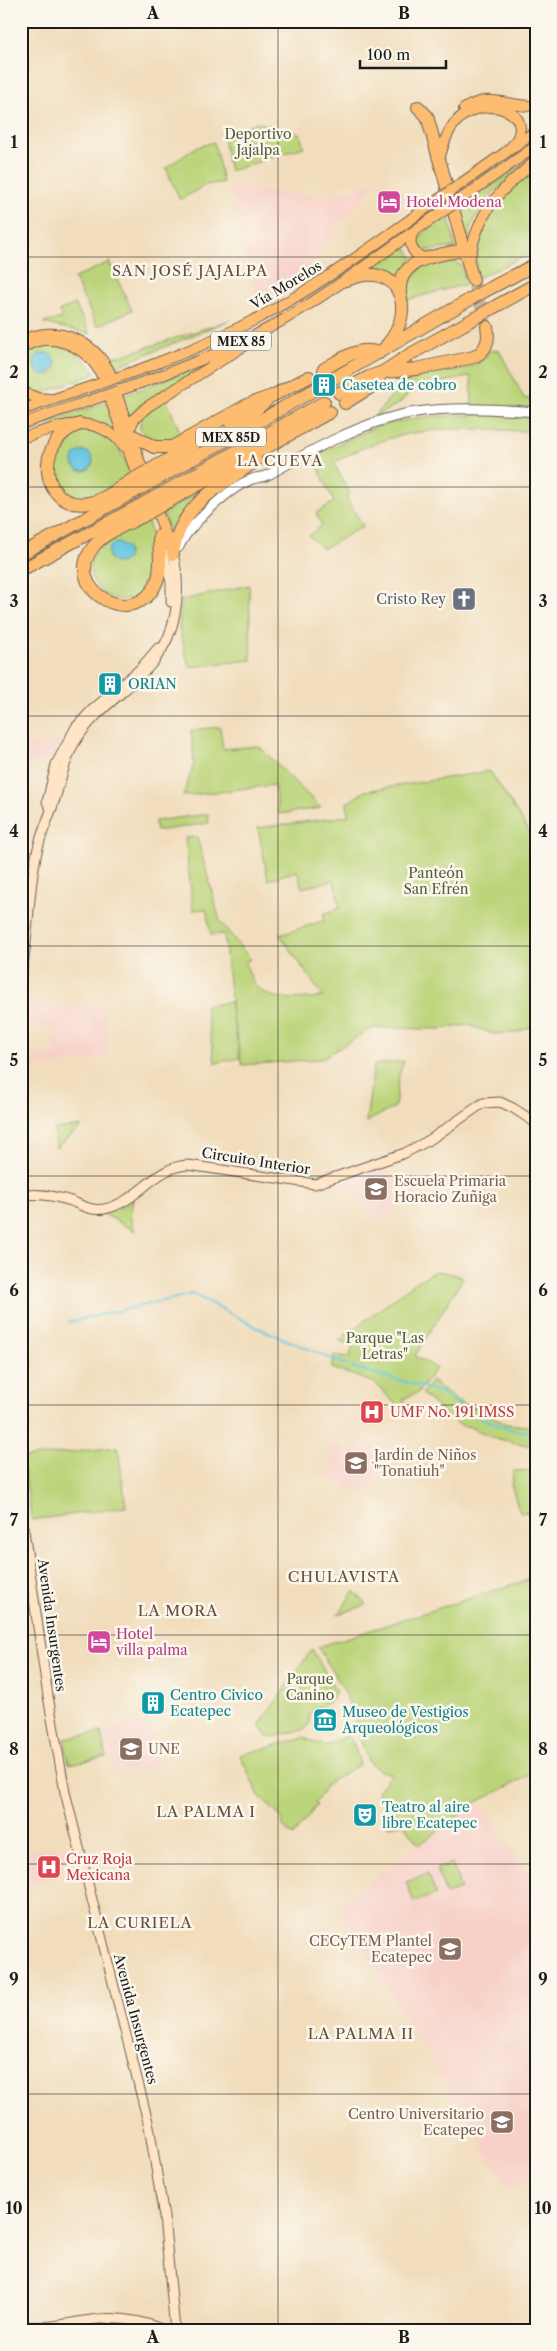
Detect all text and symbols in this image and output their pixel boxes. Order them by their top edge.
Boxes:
text: A [146,3,160,23]
text: B [398,3,410,23]
scale bar [360,38,446,70]
text: 100 m [367,45,410,64]
park label: Deportivo Jajalpa [224,125,292,159]
text: 1 [10,132,18,152]
text: 1 [539,132,547,152]
hotel icon: Hotel Modena [376,189,402,215]
place label: Hotel Modena [406,193,502,211]
street label: Vía Morelos [246,257,325,314]
district label: SAN JOSÉ JAJALPA [112,261,268,280]
road number: MEX 85 [211,332,271,351]
text: 2 [9,362,19,382]
text: 2 [538,362,548,382]
building icon: Casetea de cobro [311,372,337,398]
place label: Casetea de cobro [342,376,457,394]
road number: MEX 85D [196,428,266,447]
district label: LA CUEVA [237,451,323,470]
church icon: Cristo Rey [451,586,477,612]
place label: Cristo Rey [376,590,446,608]
text: 3 [9,591,19,611]
text: 3 [538,591,548,611]
building icon: ORIAN [97,671,123,697]
place label: ORIAN [128,675,177,693]
text: 4 [9,821,19,841]
text: 4 [538,821,548,841]
park label: Panteón San Efrén [403,864,469,898]
text: 5 [10,1050,19,1070]
text: 5 [539,1050,548,1070]
street label: Circuito Interior [200,1144,312,1178]
place label: Escuela Primaria Horacio Zuñiga [394,1172,507,1206]
school or university icon: Escuela Primaria Horacio Zuñiga [363,1176,389,1202]
text: 6 [9,1280,19,1300]
text: 6 [538,1280,548,1300]
park label: Parque "Las Letras" [346,1329,424,1363]
hospital icon: UMF No. 191 IMSS [359,1399,385,1425]
place label: UMF No. 191 IMSS [390,1403,514,1421]
place label: Jardín de Niños "Tonatiuh" [372,1446,476,1480]
school or university icon: Jardín de Niños "Tonatiuh" [343,1450,369,1476]
text: 7 [10,1510,19,1530]
text: 7 [539,1510,548,1530]
street label: Avenida Insurgentes [34,1556,70,1693]
district label: CHULAVISTA [288,1567,400,1586]
district label: LA MORA [138,1601,218,1620]
place label: Hotel villa palma [115,1625,188,1659]
hotel icon: Hotel villa palma [86,1629,112,1655]
park label: Parque Canino [286,1670,334,1704]
place label: Centro Civico Ecatepec [170,1686,263,1720]
building icon: Centro Civico Ecatepec [140,1690,166,1716]
place label: Museo de Vestigios Arqueológicos [341,1703,469,1737]
museum icon: Museo de Vestigios Arqueológicos [312,1707,338,1733]
school or university icon: UNE [118,1736,144,1762]
text: 8 [9,1739,19,1759]
text: 8 [538,1739,548,1759]
place label: UNE [148,1740,180,1758]
place label: Teatro al aire libre Ecatepec [382,1798,477,1832]
district label: LA PALMA I [156,1802,256,1821]
theatre icon: Teatro al aire libre Ecatepec [352,1802,378,1828]
place label: Cruz Roja Mexicana [66,1850,133,1884]
hospital icon: Cruz Roja Mexicana [36,1854,62,1880]
district label: LA CURIELA [87,1913,193,1932]
place label: CECyTEM Plantel Ecatepec [309,1932,432,1966]
school or university icon: CECyTEM Plantel Ecatepec [437,1936,463,1962]
street label: Avenida Insurgentes [110,1951,162,2086]
text: 9 [9,1969,19,1989]
text: 9 [538,1969,548,1989]
district label: LA PALMA II [308,2024,414,2043]
place label: Centro Universitario Ecatepec [348,2105,484,2139]
school or university icon: Centro Universitario Ecatepec [489,2109,515,2135]
text: 10 [5,2198,23,2218]
text: 10 [534,2198,552,2218]
text: A [146,2327,160,2347]
text: B [398,2327,410,2347]

